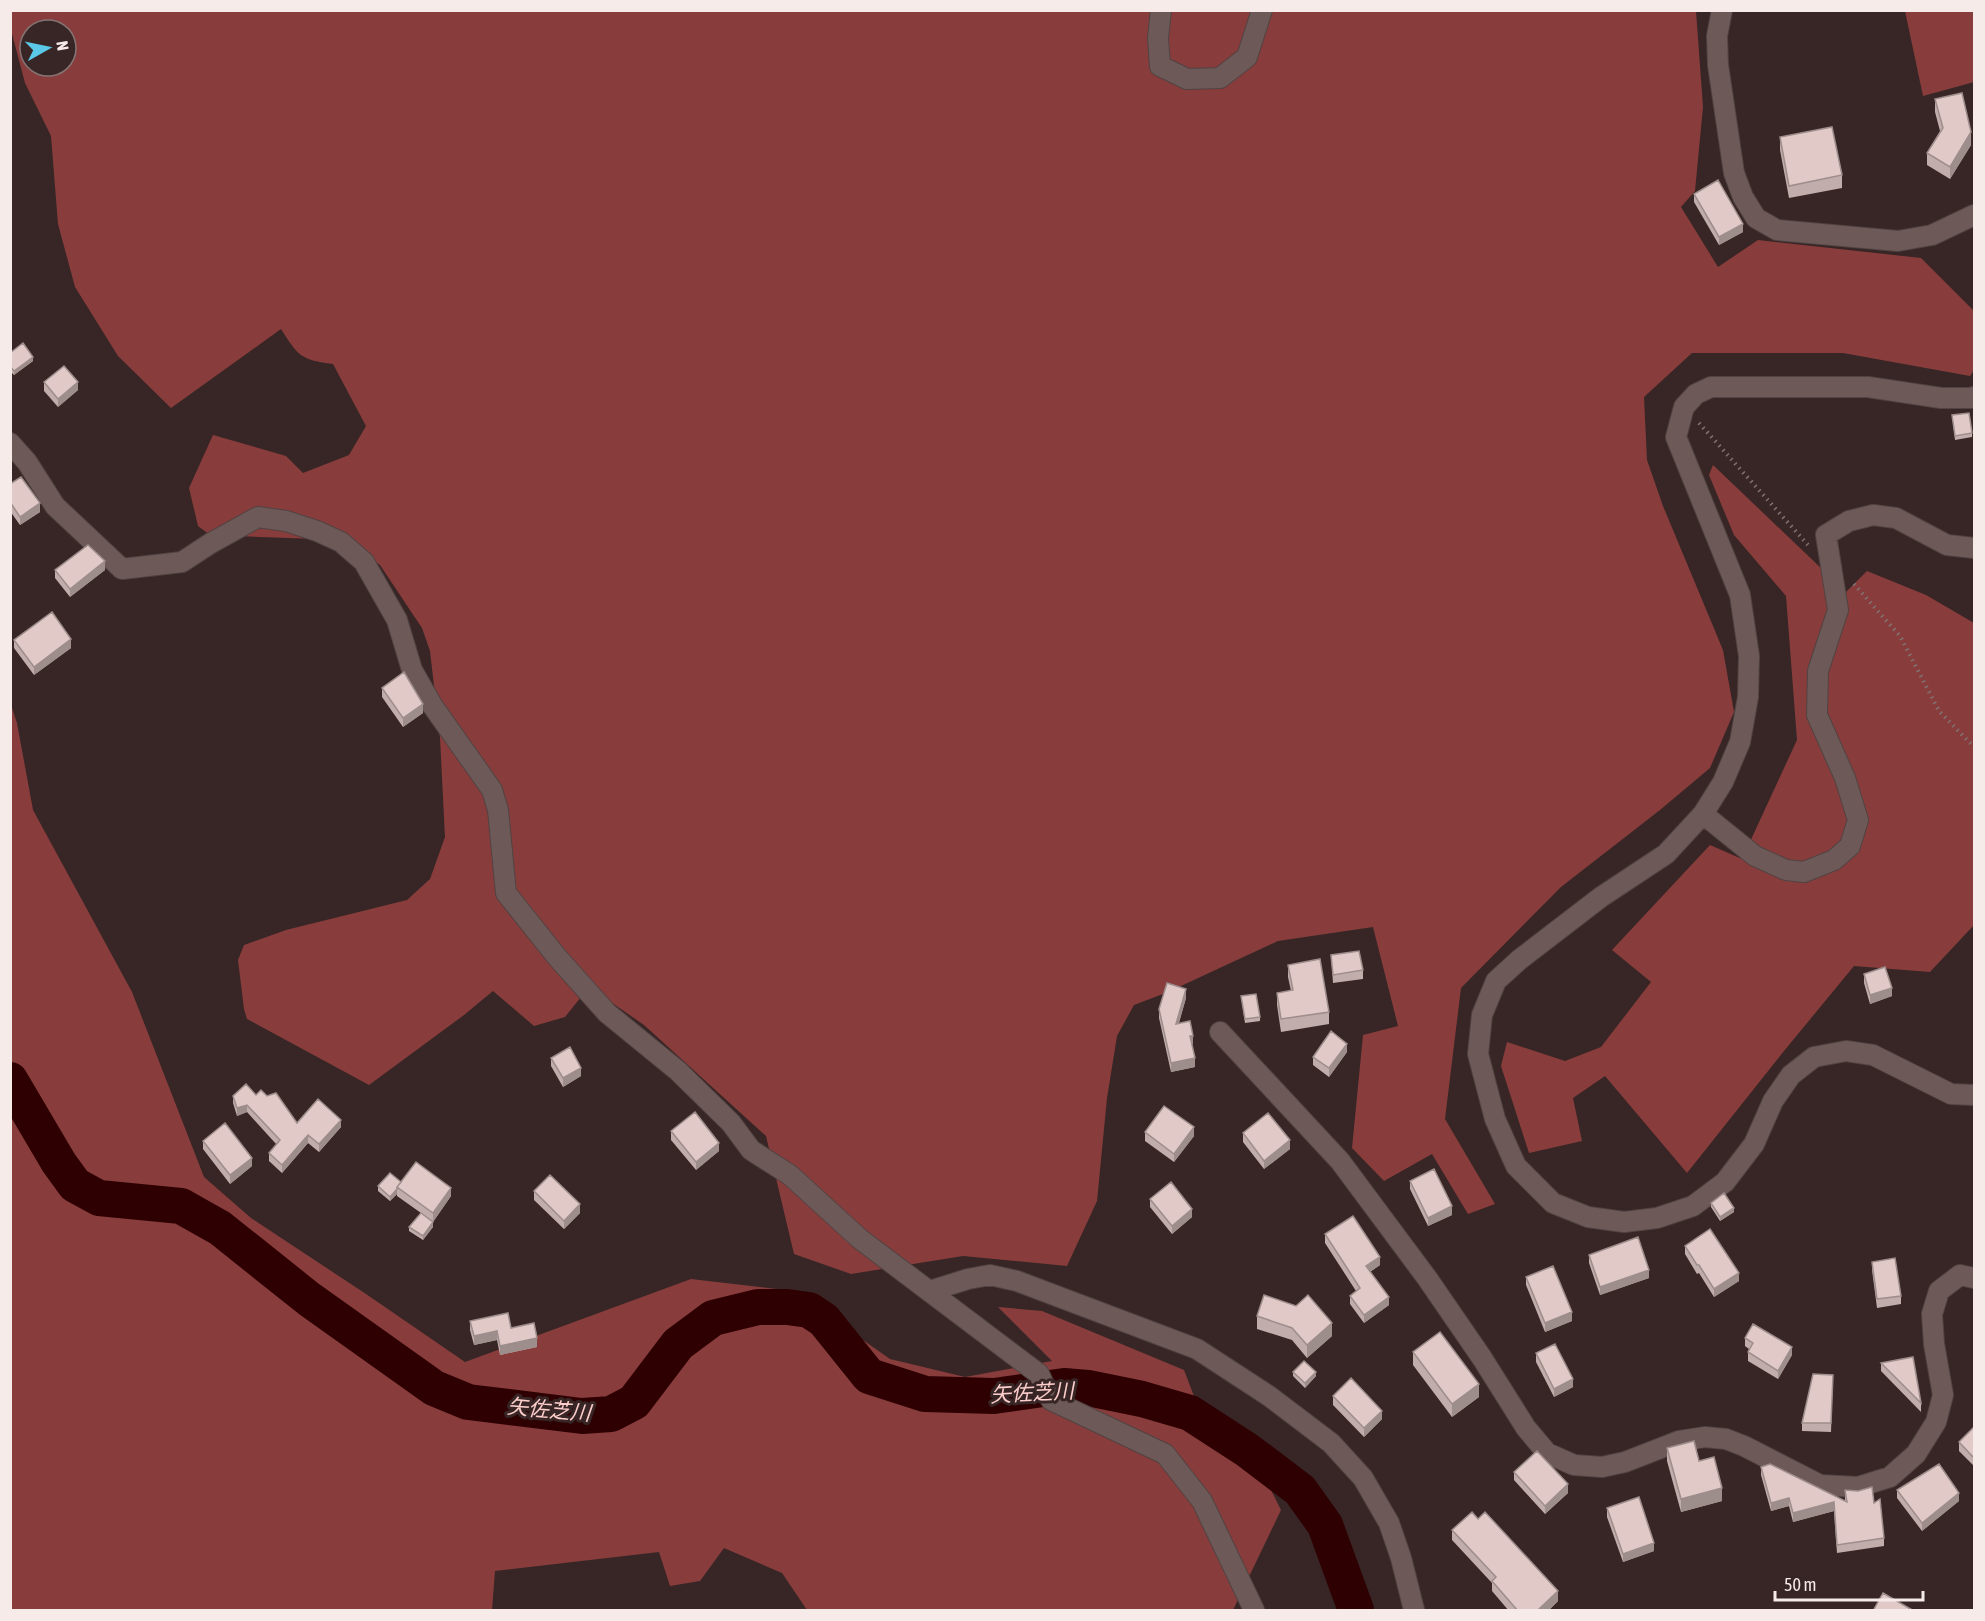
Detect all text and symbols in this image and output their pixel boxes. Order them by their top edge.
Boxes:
north arrow [18,18,78,78]
text: N [53,40,72,52]
water label: 矢佐芝川 [989,1378,1077,1406]
water label: 矢佐芝川 [506,1393,594,1425]
scale bar [1775,1564,1924,1602]
text: 50 m [1784,1574,1816,1595]

